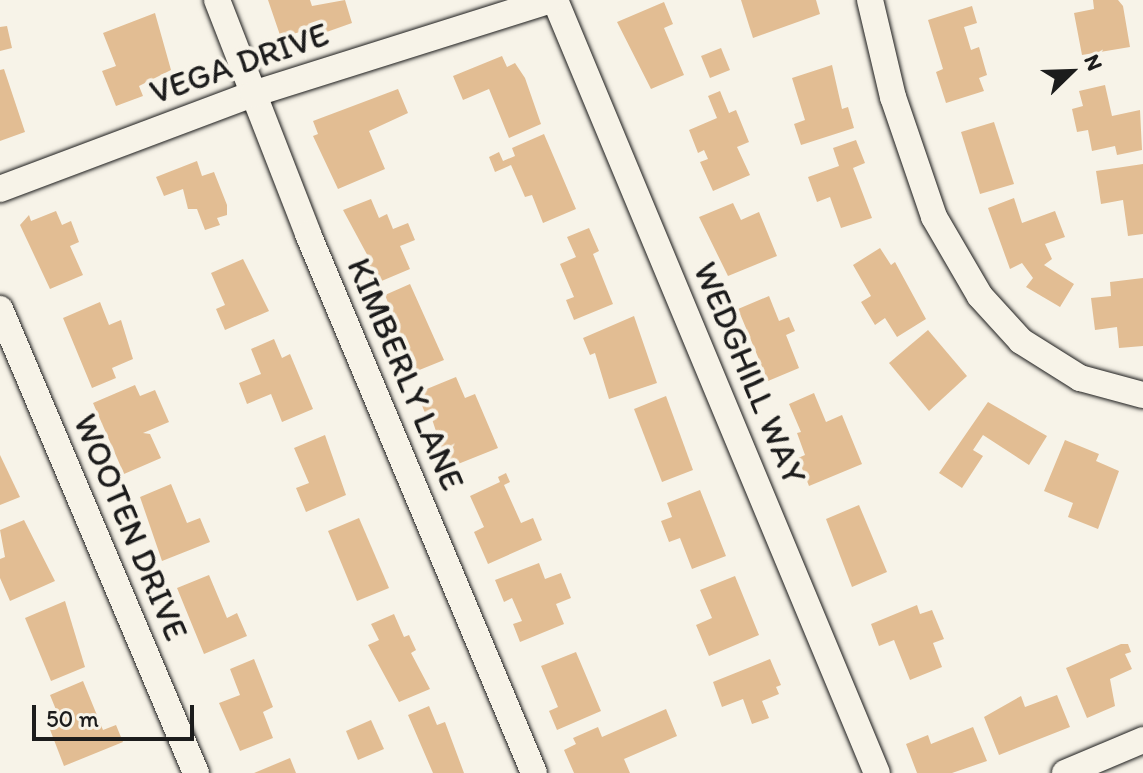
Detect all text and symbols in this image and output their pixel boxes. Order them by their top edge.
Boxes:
street label: VEGA DRIVE [144,13,334,113]
north arrow [1031,32,1111,112]
text: N [1078,50,1109,75]
street label: KIMBERLY LANE [339,252,473,496]
street label: WEDGHILL WAY [685,256,815,490]
street label: WOOTEN DRIVE [65,408,197,646]
scale bar [36,689,198,739]
text: 50 m [46,704,99,733]

